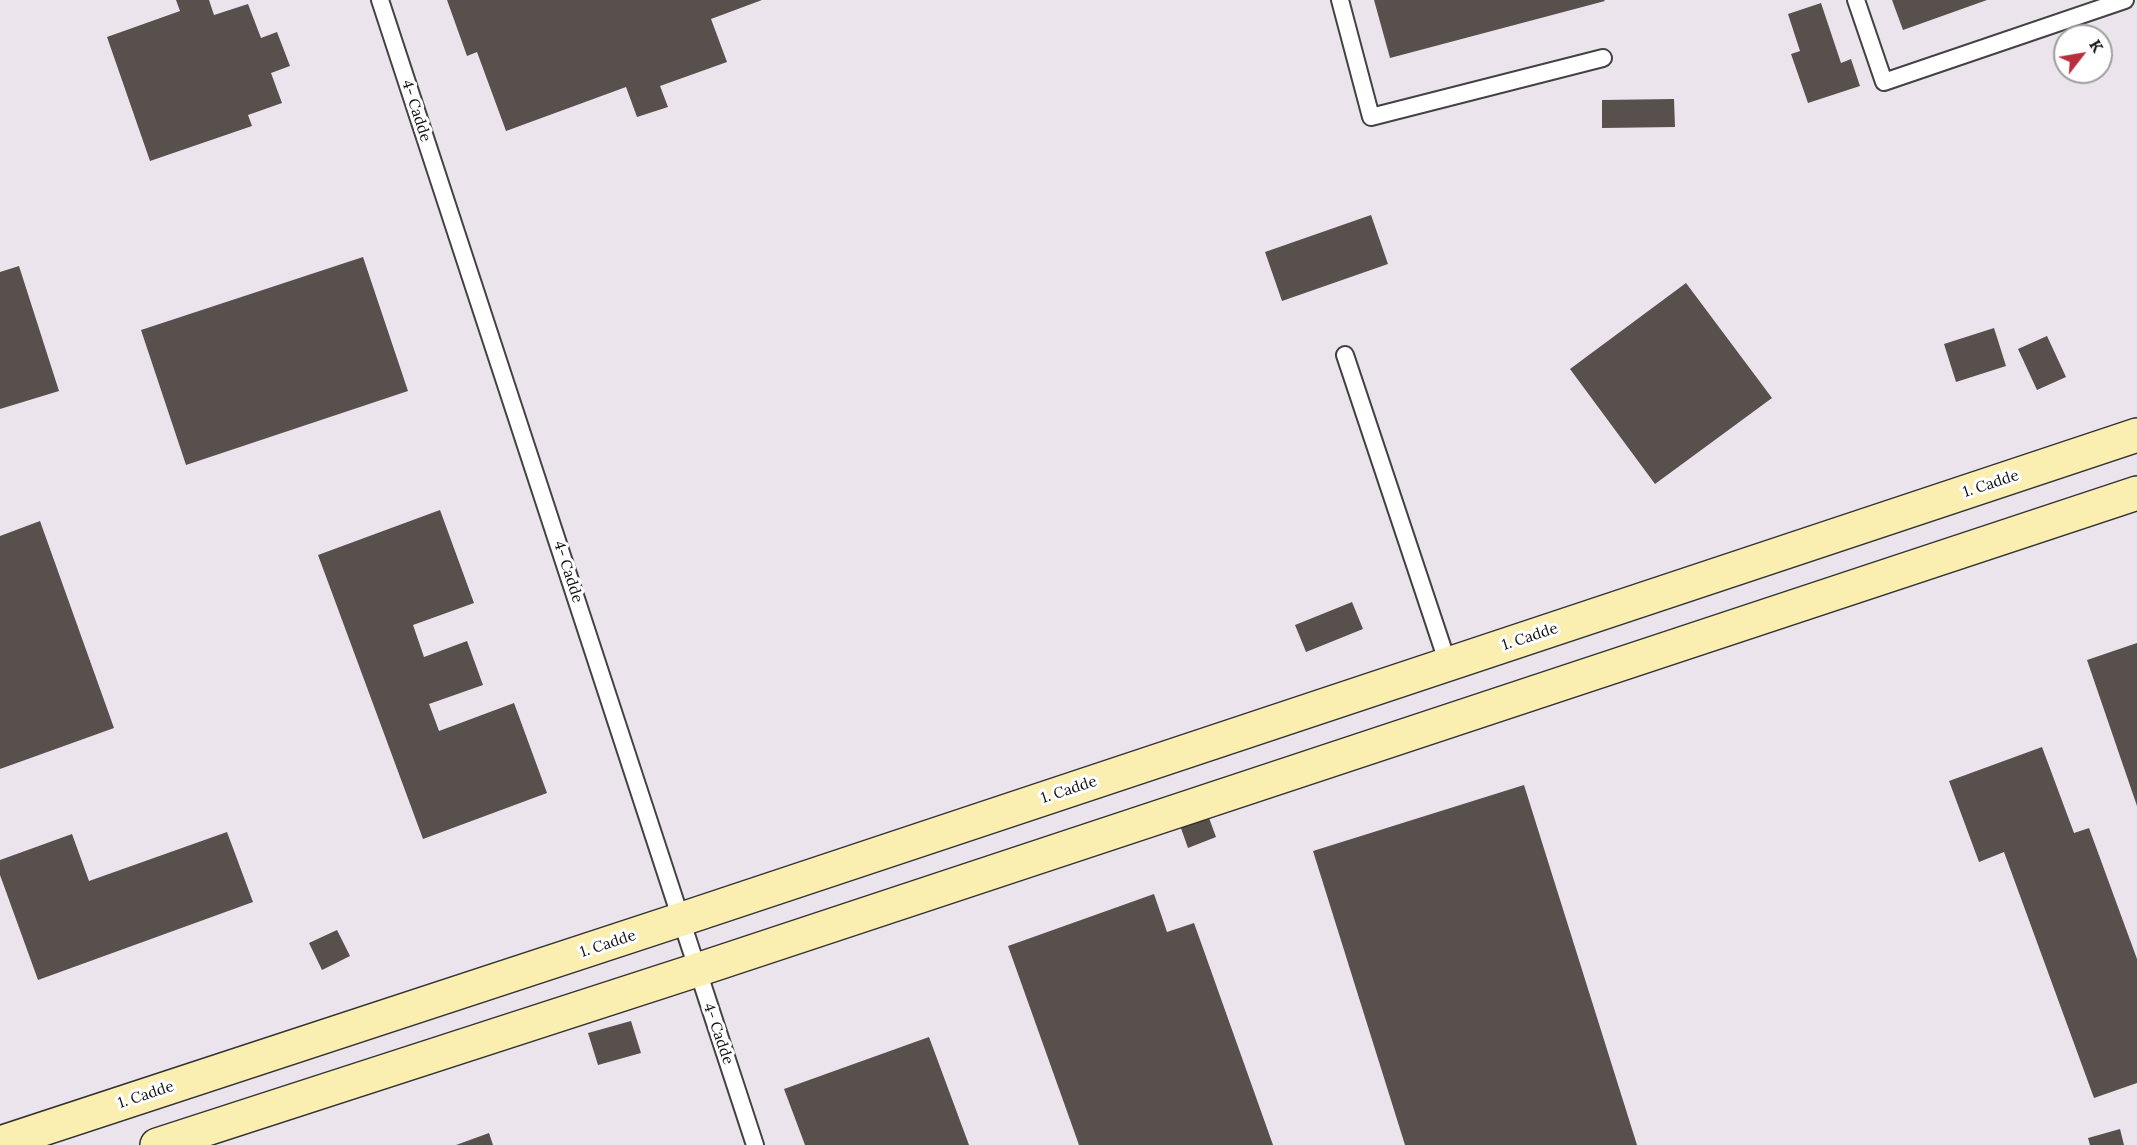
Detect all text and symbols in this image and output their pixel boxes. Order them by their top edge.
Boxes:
north arrow [2053,24,2113,84]
text: K [2085,36,2108,56]
street label: 4- Cadde [398,78,434,144]
street label: 1. Cadde [1961,467,2021,501]
street label: 4- Cadde [550,539,586,605]
street label: 1. Cadde [1500,620,1560,654]
street label: 1. Cadde [1039,773,1099,807]
street label: 1. Cadde [578,927,638,961]
street label: 4- Cadde [699,1001,737,1067]
street label: 1. Cadde [116,1078,176,1112]

